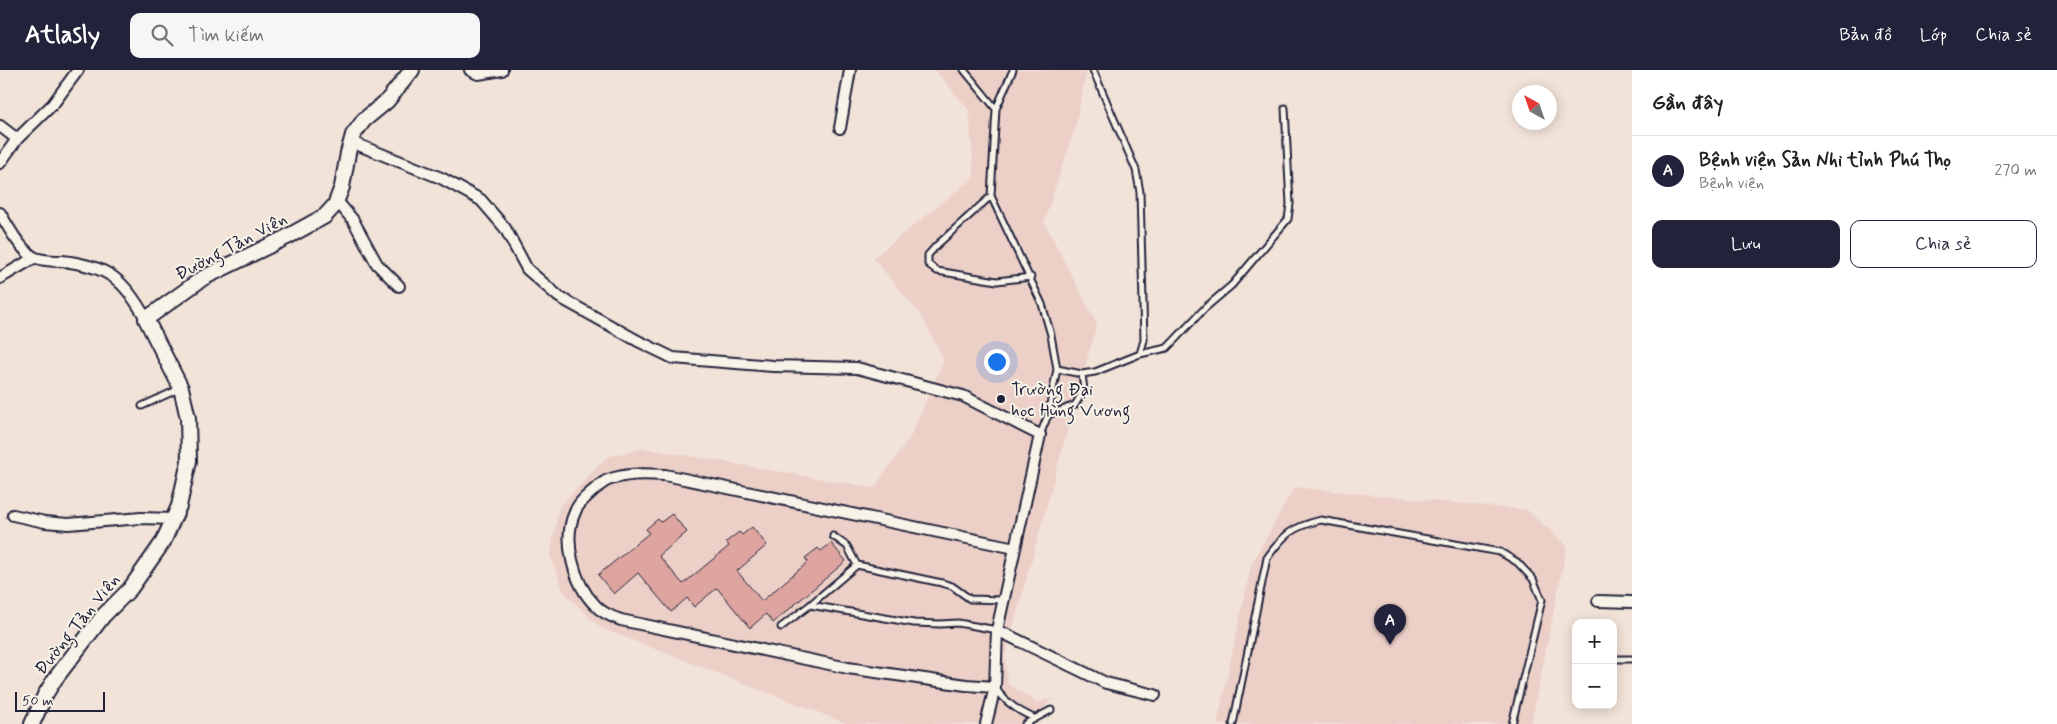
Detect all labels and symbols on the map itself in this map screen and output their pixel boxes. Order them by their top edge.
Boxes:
north arrow [1512,85,1557,130]
street label: Đường Tản Viên [171,207,293,288]
your location [984,349,1010,375]
place label: Trường Đại học Hùng Vương [1011,378,1131,425]
marker: Trường Đại học Hùng Vương [995,393,1007,405]
street label: Đường Tản Viên [30,569,128,681]
pin: A [1374,604,1406,645]
scale bar [15,689,105,712]

